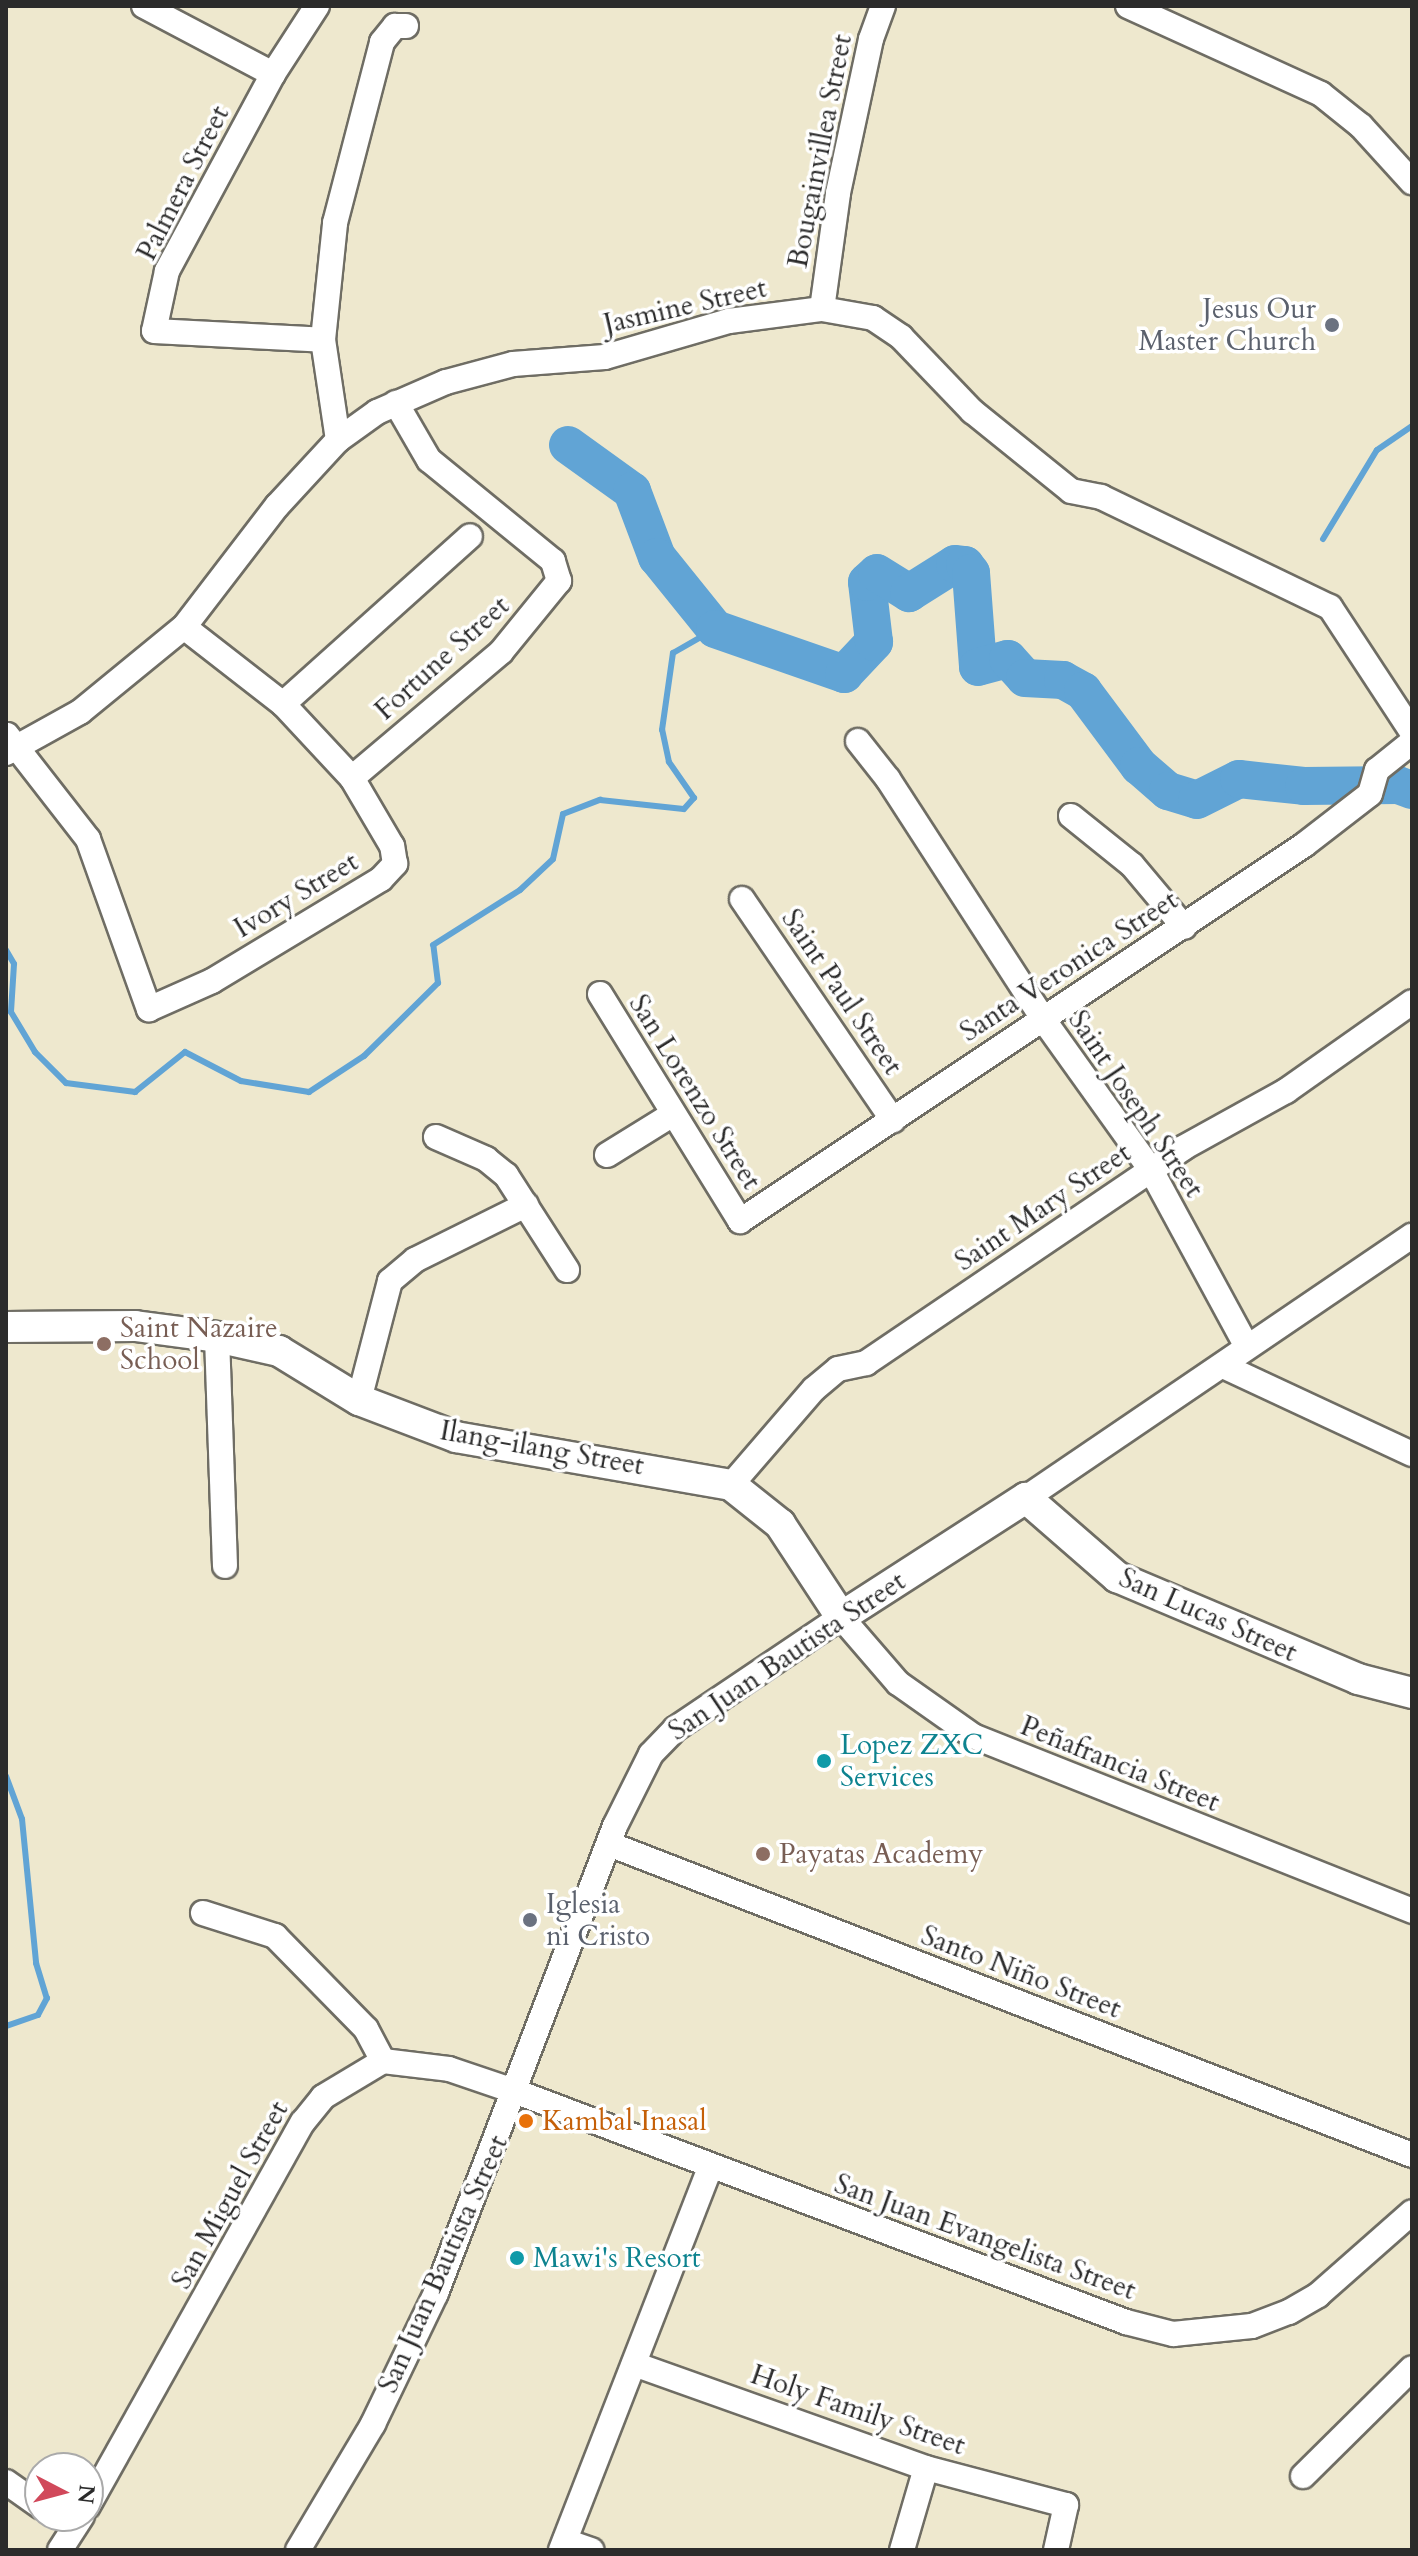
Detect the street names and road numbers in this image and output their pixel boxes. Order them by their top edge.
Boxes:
street label: Bougainvillea Street [781,31,859,271]
street label: Palmera Street [130,100,236,266]
street label: Jasmine Street [600,271,770,341]
street label: Fortune Street [368,589,516,727]
street label: Ivory Street [228,845,364,945]
street label: Santa Veronica Street [954,883,1184,1049]
street label: Saint Paul Street [774,903,910,1081]
street label: San Lorenzo Street [622,989,768,1195]
street label: Saint Joseph Street [1061,1004,1211,1204]
street label: Saint Mary Street [949,1136,1137,1278]
street label: Ilang-ilang Street [437,1414,647,1482]
street label: San Lucas Street [1114,1561,1302,1669]
street label: San Juan Bautista Street [662,1564,912,1748]
street label: Peñafrancia Street [1016,1709,1224,1819]
street label: Santo Niño Street [916,1918,1126,2026]
street label: San Miguel Street [165,2095,295,2295]
street label: San Juan Bautista Street [371,2130,515,2398]
street label: San Juan Evangelista Street [830,2167,1140,2307]
street label: Holy Family Street [746,2358,970,2462]

